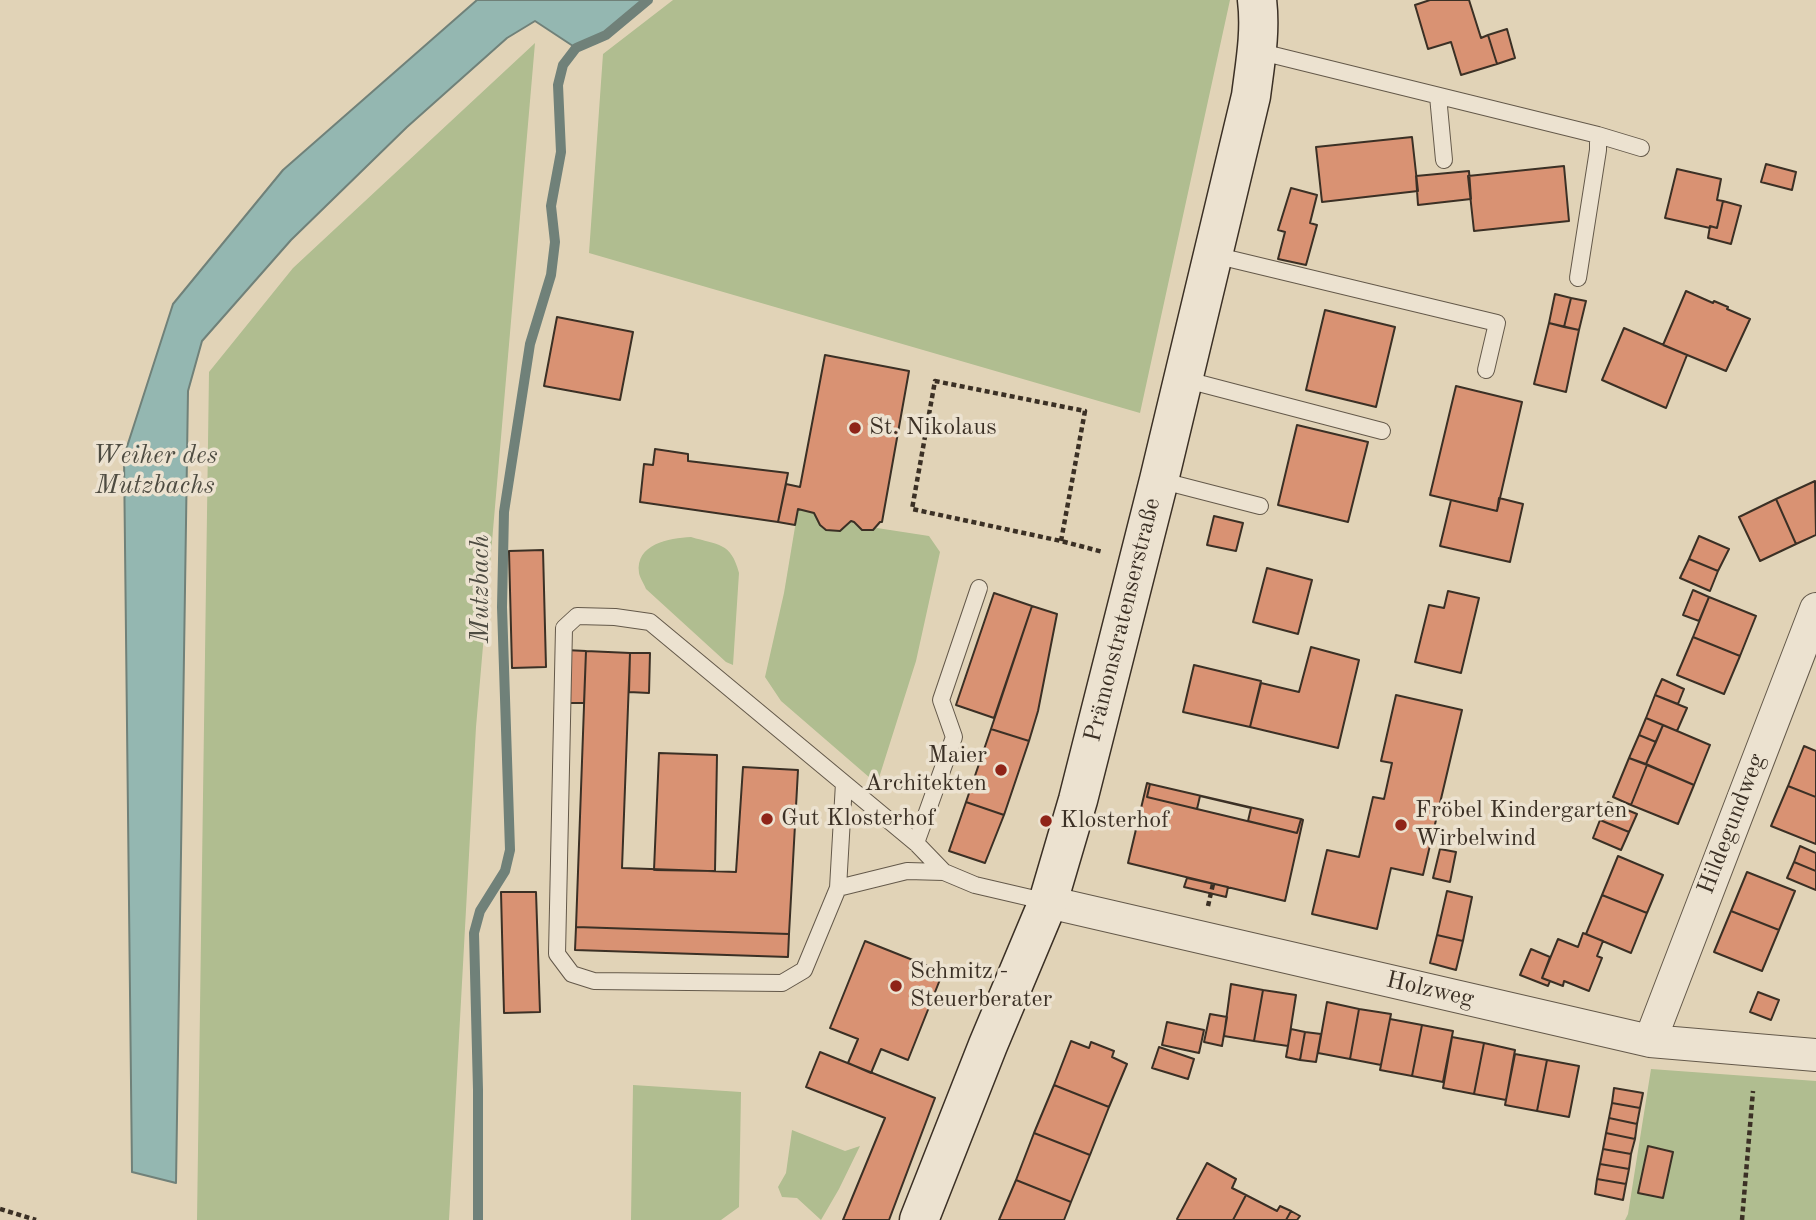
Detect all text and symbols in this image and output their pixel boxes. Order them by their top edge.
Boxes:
place label: St. Nikolaus [869,414,997,442]
marker: St. Nikolaus [847,420,863,436]
water label: Weiher des Mutzbachs [92,440,218,502]
street label: Prämonstratenserstraße [1079,495,1167,745]
water label: Mutzbach [465,535,497,643]
place label: Maier Architekten [865,742,987,798]
street label: Hildegundweg [1692,750,1772,898]
marker: Maier Architekten [993,762,1009,778]
place label: Fröbel Kindergarten Wirbelwind [1415,797,1628,853]
place label: Gut Klosterhof [781,805,935,833]
place label: Klosterhof [1060,807,1169,835]
marker: Gut Klosterhof [759,811,775,827]
marker: Klosterhof [1038,813,1054,829]
marker: Fröbel Kindergarten Wirbelwind [1393,817,1409,833]
place label: Schmitz - Steuerberater [910,958,1052,1014]
street label: Holzweg [1383,966,1477,1014]
marker: Schmitz - Steuerberater [888,978,904,994]

